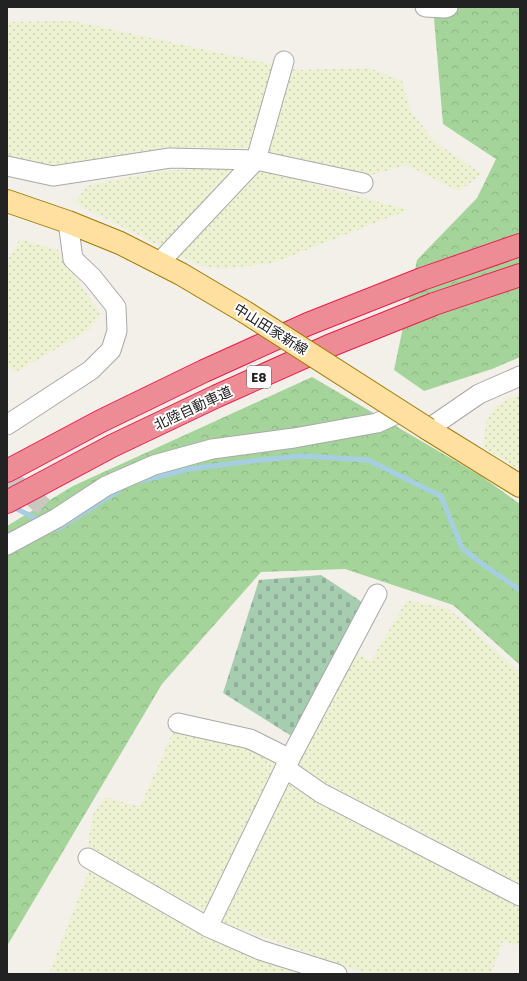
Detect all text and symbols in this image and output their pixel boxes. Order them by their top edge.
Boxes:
street label: 中山田家新線 [230,298,312,360]
road number: E8 [247,366,271,388]
street label: 北陸自動車道 [151,381,235,435]

